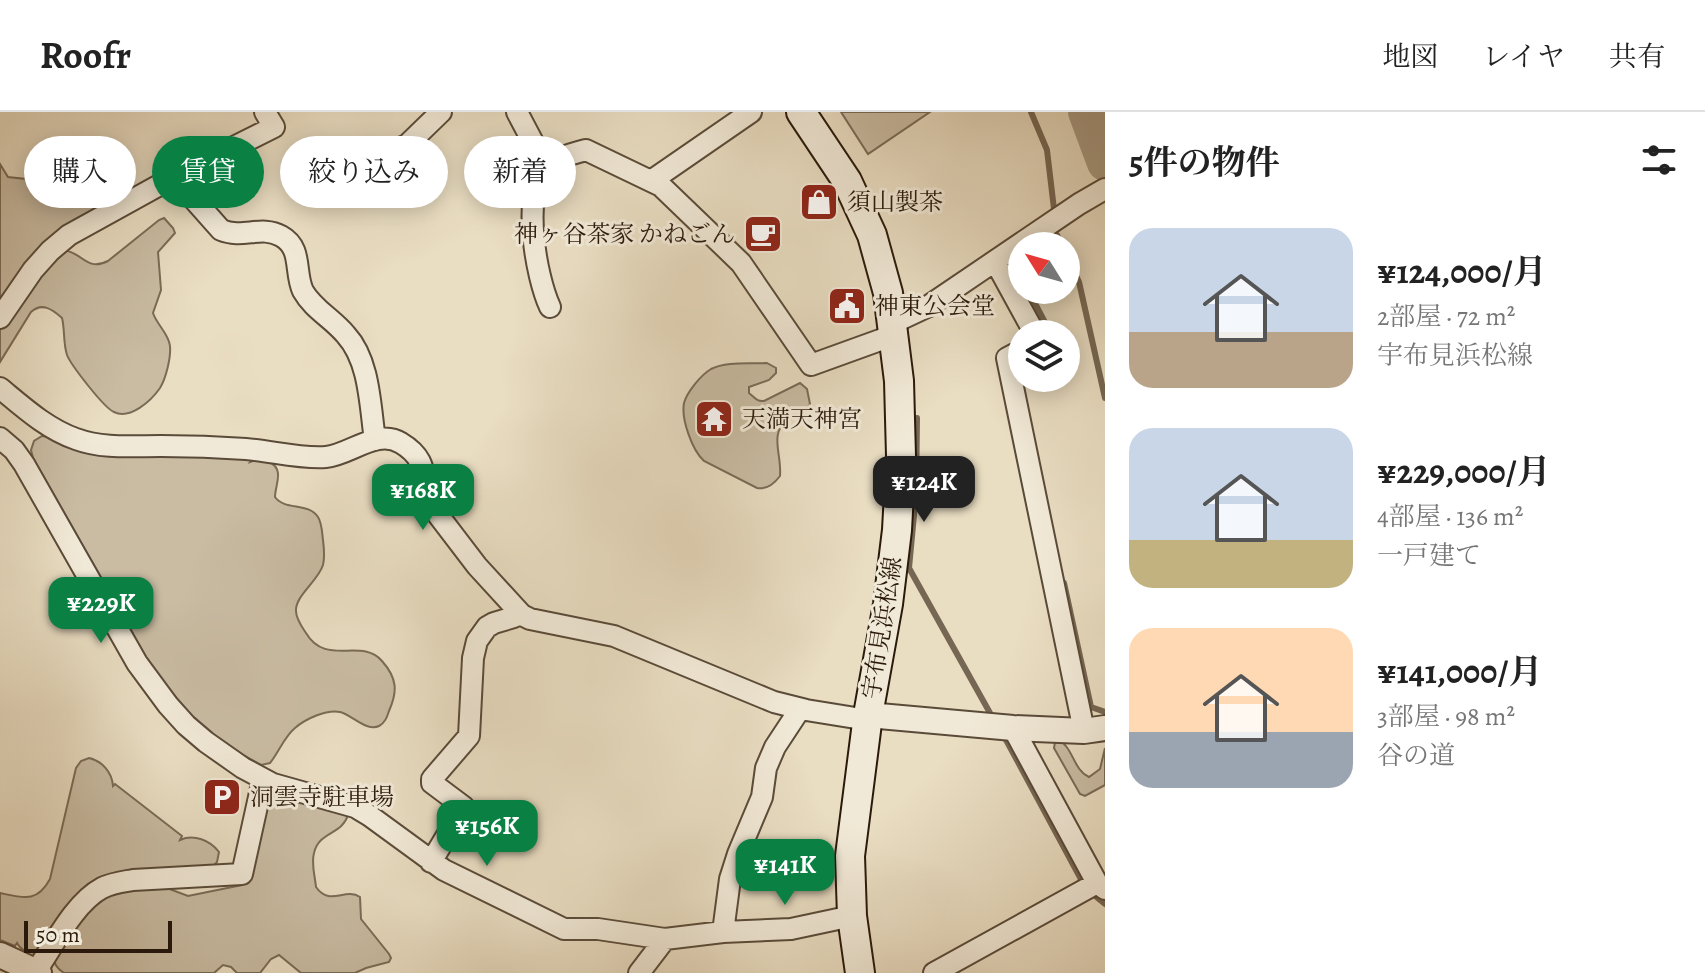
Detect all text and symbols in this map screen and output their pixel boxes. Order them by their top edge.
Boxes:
text: Roofr [40,29,131,81]
text: 地図 [1382,38,1438,76]
text: レイヤ [1482,38,1565,76]
text: 共有 [1609,38,1665,76]
chip: 購入 [24,136,136,208]
chip: 賃貸 [152,136,264,208]
chip: 絞り込み [280,136,448,208]
chip: 新着 [464,136,576,208]
icon: filters [1637,138,1681,182]
text: 5件の物件 [1129,139,1280,186]
shop icon: 須山製茶 [798,181,840,223]
place label: 須山製茶 [847,186,943,218]
cafe icon: 神ヶ谷茶家 かねごん [742,213,784,255]
place label: 神ヶ谷茶家 かねごん [514,218,735,250]
north arrow [1008,232,1080,304]
map controls [1008,232,1080,392]
text: ¥124,000/月 [1377,248,1547,295]
icon: home [1193,260,1289,356]
public building icon: 神東公会堂 [826,285,868,327]
place label: 神東公会堂 [875,290,995,322]
text: 2部屋 · 72 m² [1377,299,1515,334]
button: layers [1008,320,1080,392]
text: 宇布見浜松線 [1377,338,1533,373]
temple icon: 天満天神宮 [693,398,735,440]
place label: 天満天神宮 [742,403,862,435]
text: ¥229,000/月 [1377,448,1551,495]
pin: ¥124K [868,456,980,524]
icon: home [1193,460,1289,556]
pin: ¥168K [367,464,479,532]
text: ¥124K [891,464,957,499]
text: ¥168K [390,472,456,507]
text: 4部屋 · 136 m² [1377,499,1523,534]
text: 一戸建て [1377,538,1481,573]
street label: 宇布見浜松線 [855,554,909,702]
pin: ¥229K [45,577,157,645]
text: ¥229K [66,585,136,620]
text: ¥141,000/月 [1377,648,1542,695]
icon: home [1193,660,1289,756]
text: 3部屋 · 98 m² [1377,699,1515,734]
text: 谷の道 [1377,738,1455,773]
parking icon: 洞雲寺駐車場 [201,776,243,818]
place label: 洞雲寺駐車場 [250,781,394,813]
pin: ¥156K [431,800,543,868]
text: ¥156K [455,808,519,843]
pin: ¥141K [729,839,841,907]
text: ¥141K [754,847,816,882]
scale bar [24,917,172,953]
text: 50 m [36,920,80,950]

